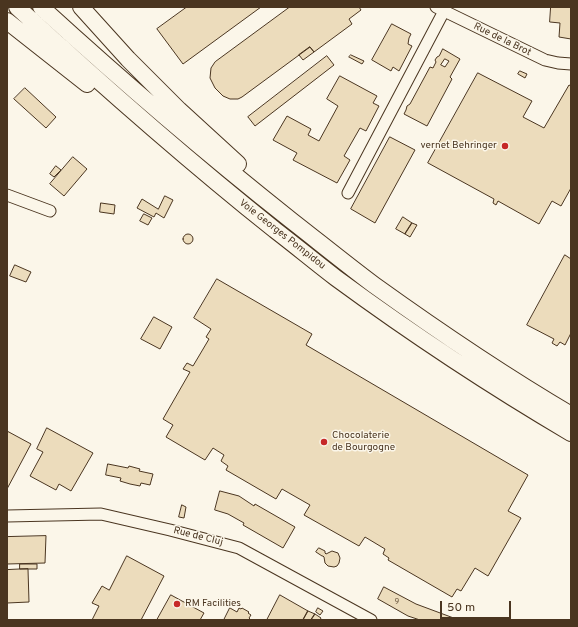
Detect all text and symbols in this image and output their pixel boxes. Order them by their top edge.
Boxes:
street label: Rue de la Brot [471,21,533,59]
place label: vernet Behringer [421,140,497,152]
marker: vernet Behringer [500,141,510,151]
street label: Voie Georges Pompidou [236,198,328,272]
place label: Chocolaterie de Bourgogne [332,430,395,454]
marker: Chocolaterie de Bourgogne [319,437,329,447]
street label: Rue de Cluj [172,525,224,549]
scale bar [442,593,513,619]
house number: 9 [395,596,399,606]
place label: RM Facilities [185,598,241,610]
marker: RM Facilities [172,599,182,609]
text: 50 m [447,600,475,616]

